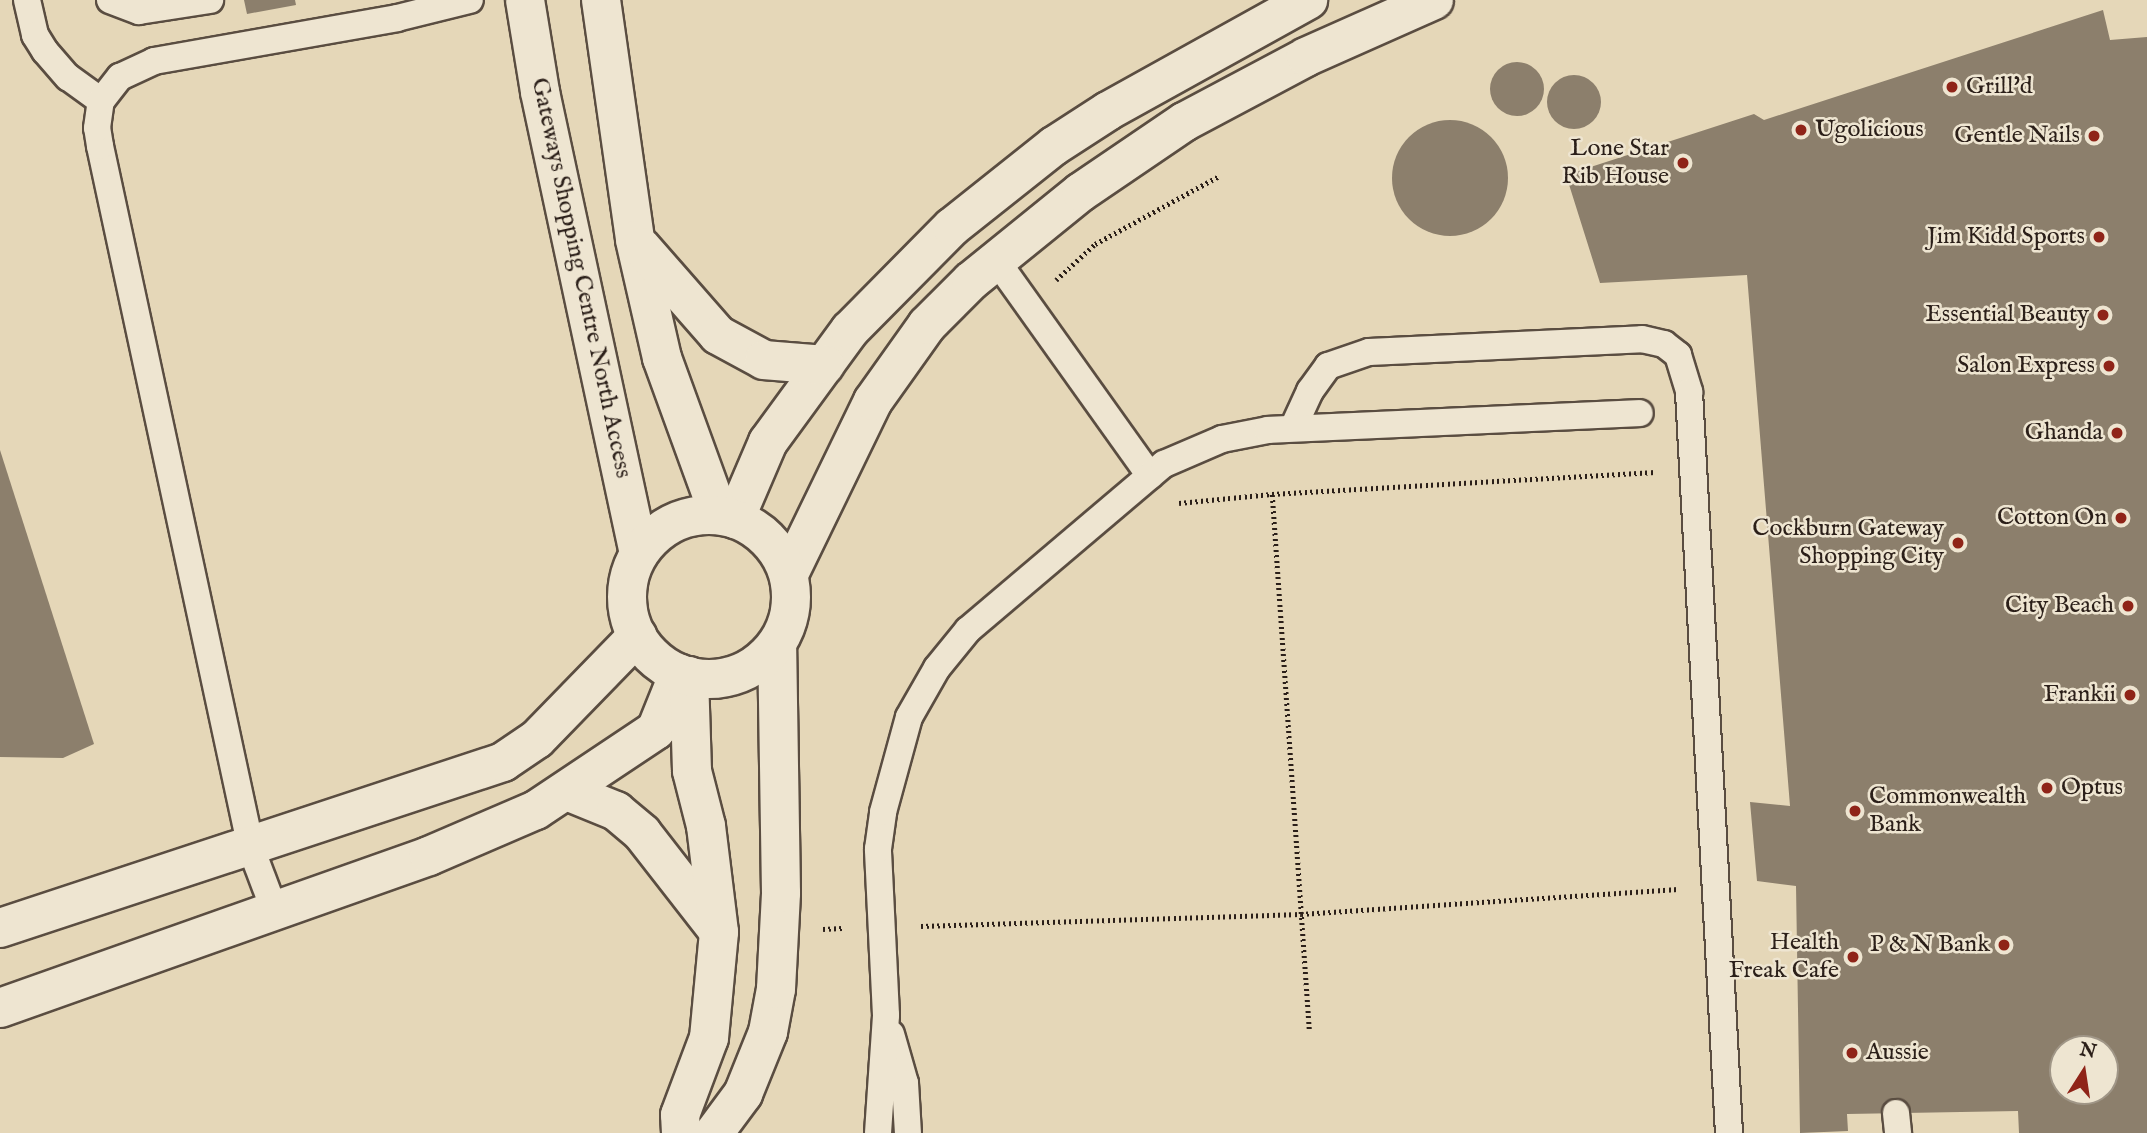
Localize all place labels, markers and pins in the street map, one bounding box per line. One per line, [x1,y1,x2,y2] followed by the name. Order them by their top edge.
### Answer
[1966,73,2033,101] place label: Grill'd
[1944,79,1960,95] marker: Grill'd
[1815,116,1924,144] place label: Ugolicious
[1793,122,1809,138] marker: Ugolicious
[1954,122,2080,150] place label: Gentle Nails
[2086,128,2102,144] marker: Gentle Nails
[1561,135,1669,191] place label: Lone Star Rib House
[1675,155,1691,171] marker: Lone Star Rib House
[1927,223,2085,251] place label: Jim Kidd Sports
[2091,229,2107,245] marker: Jim Kidd Sports
[1925,301,2089,329] place label: Essential Beauty
[2095,307,2111,323] marker: Essential Beauty
[1957,352,2095,380] place label: Salon Express
[2101,358,2117,374] marker: Salon Express
[2025,419,2103,447] place label: Ghanda
[2109,425,2125,441] marker: Ghanda
[1997,504,2107,532] place label: Cotton On
[2113,510,2129,526] marker: Cotton On
[1752,515,1944,571] place label: Cockburn Gateway Shopping City
[1950,535,1966,551] marker: Cockburn Gateway Shopping City
[2005,592,2114,620] place label: City Beach
[2120,598,2136,614] marker: City Beach
[2043,681,2116,709] place label: Frankii
[2122,687,2138,703] marker: Frankii
[2061,774,2123,802] place label: Optus
[2039,780,2055,796] marker: Optus
[1869,783,2026,839] place label: Commonwealth Bank
[1847,803,1863,819] marker: Commonwealth Bank
[1729,929,1839,985] place label: Health Freak Cafe
[1870,931,1990,959] place label: P & N Bank
[1996,937,2012,953] marker: P & N Bank
[1845,949,1861,965] marker: Health Freak Cafe
[1866,1039,1929,1067] place label: Aussie
[1844,1045,1860,1061] marker: Aussie

